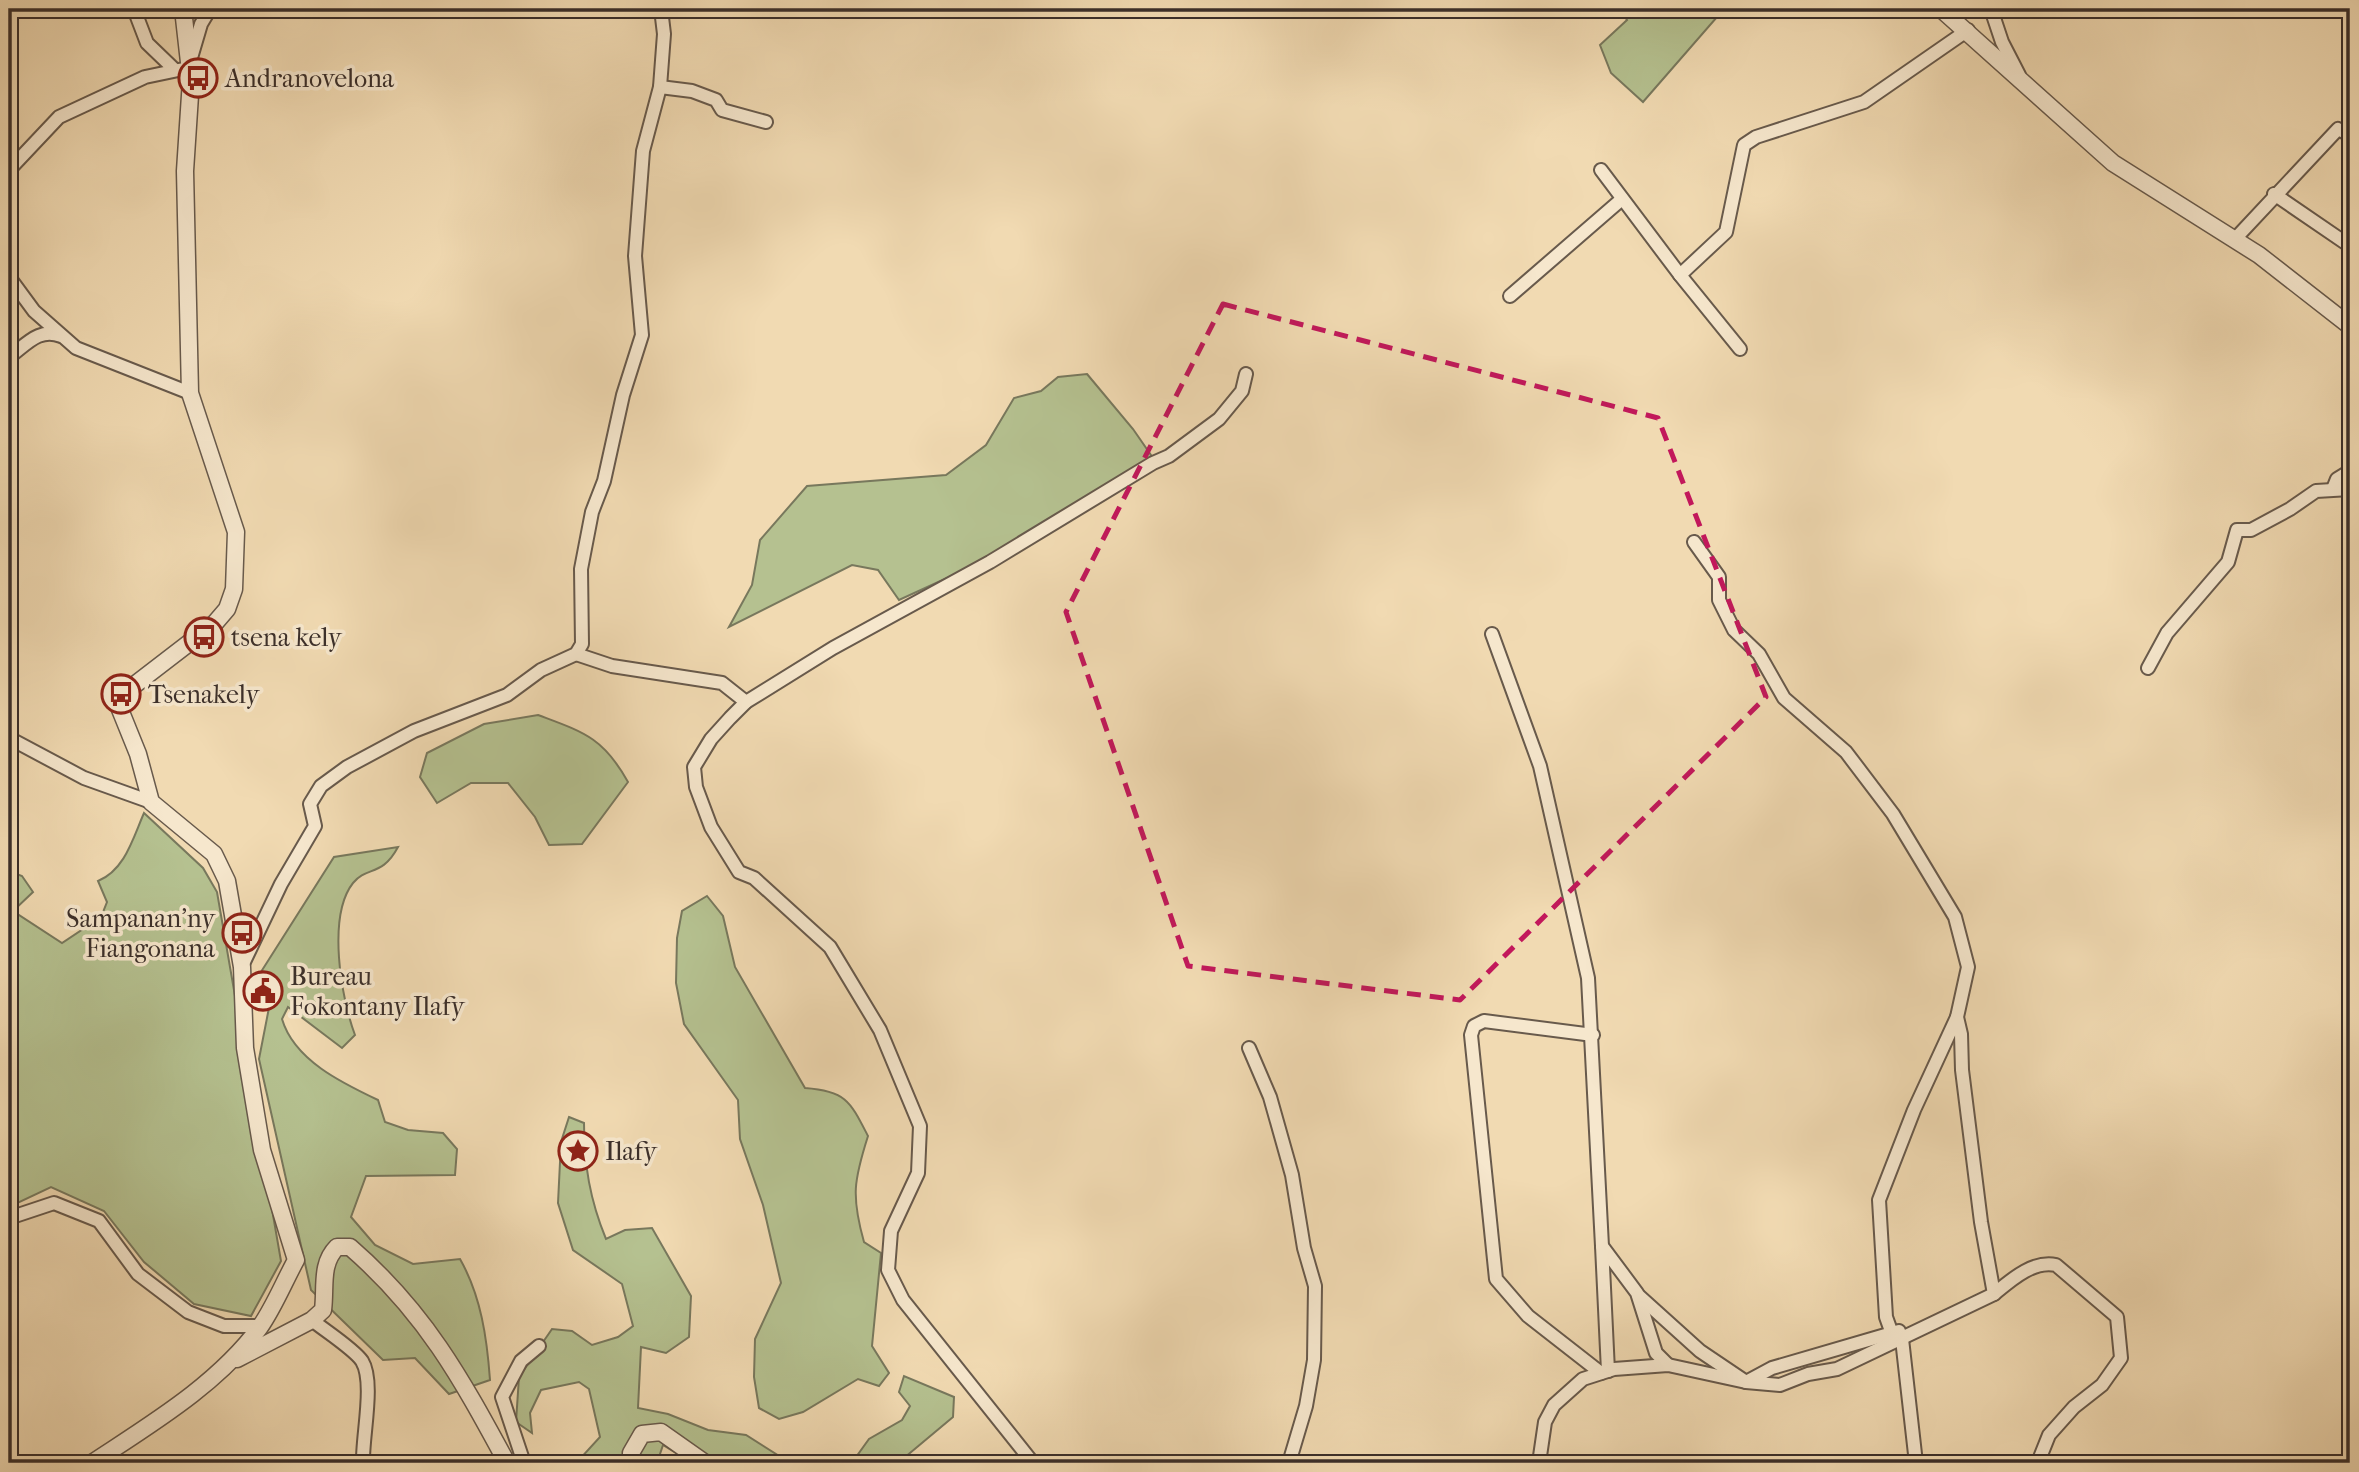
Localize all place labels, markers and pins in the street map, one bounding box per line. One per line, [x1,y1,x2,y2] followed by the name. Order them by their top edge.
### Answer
[177,57,219,99] bus stop icon: Andranovelona
[224,63,395,94] place label: Andranovelona
[183,616,225,658] bus stop icon: tsena kely
[231,622,343,653] place label: tsena kely
[100,673,142,715] bus stop icon: Tsenakely
[148,679,260,710] place label: Tsenakely
[66,903,216,964] place label: Sampanan'ny Fiangonana
[221,912,263,954] bus stop icon: Sampanan'ny Fiangonana
[290,961,466,1022] place label: Bureau Fokontany Ilafy
[242,970,284,1012] public building icon: Bureau Fokontany Ilafy
[557,1130,599,1172] place icon: Ilafy
[605,1136,658,1167] place label: Ilafy

